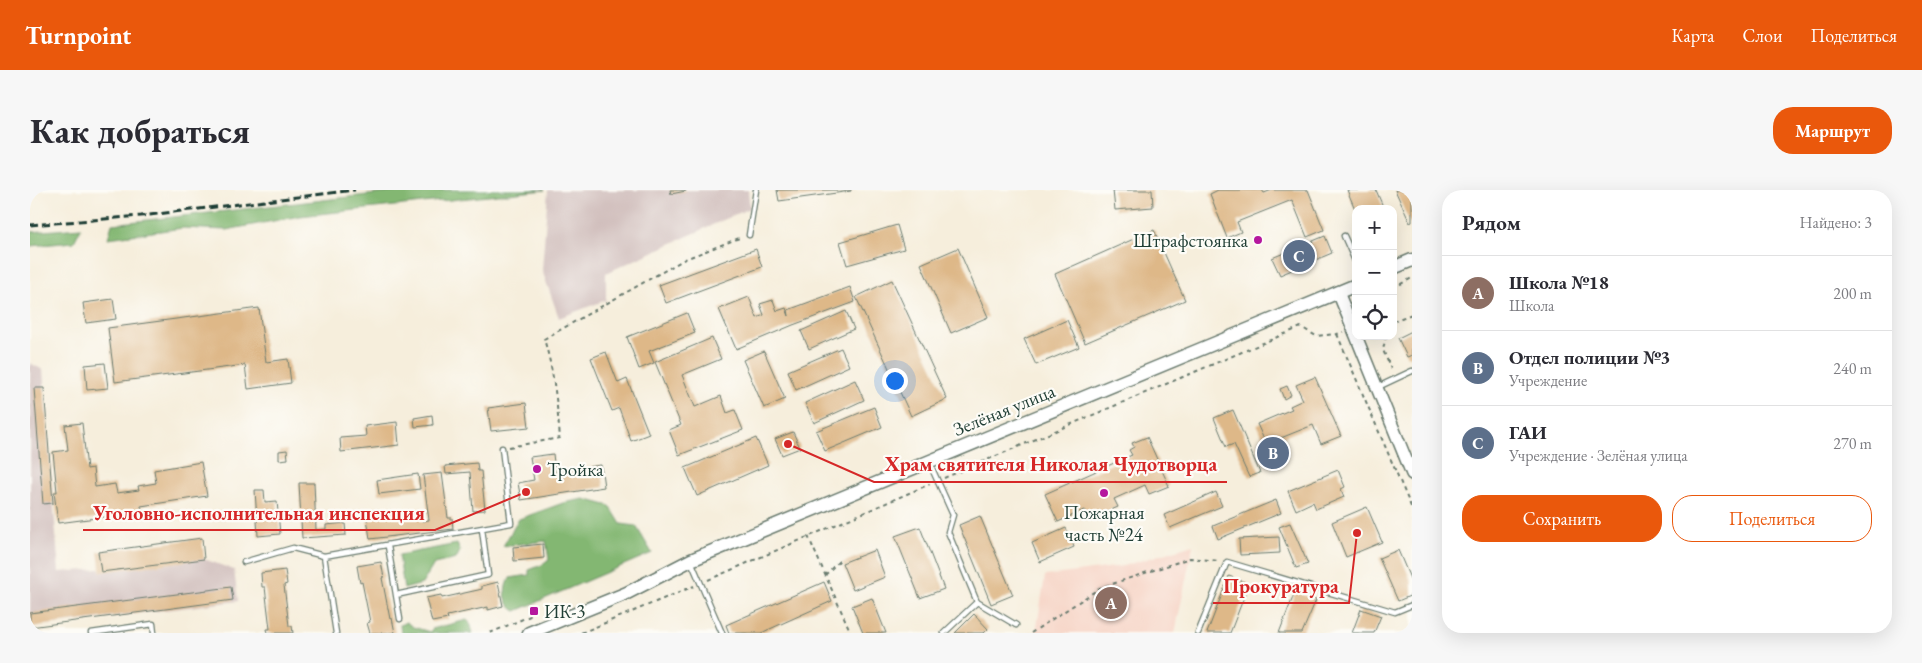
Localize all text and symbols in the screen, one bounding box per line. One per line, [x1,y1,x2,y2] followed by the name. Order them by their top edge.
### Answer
[25,20,131,51] text: Turnpoint
[1672,24,1715,47] text: Карта
[1743,24,1782,47] text: Слои
[1810,24,1897,47] text: Поделиться
[1773,107,1892,154] button: Маршрут
[30,108,250,153] text: Как добраться
[1352,205,1397,340] map controls
[1352,205,1397,250] button: +
[1462,209,1521,236] text: Рядом
[1800,212,1872,233] text: Найдено: 3
[1133,228,1248,253] place label: Штрафстоянка
[1252,234,1264,246] marker: Штрафстоянка
[1283,237,1315,275] pin: C
[1352,250,1397,295] button: −
[1509,270,1609,295] text: Школа №18
[1472,283,1484,304] text: A
[1833,283,1872,304] text: 200 m
[1352,295,1397,340] button: locate
[1509,295,1554,316] text: Школа
[1509,345,1670,370] text: Отдел полиции №3
[1473,358,1483,379] text: B
[1833,358,1872,379] text: 240 m
[882,368,908,394] your location
[1509,370,1587,391] text: Учреждение
[949,378,1059,442] street label: Зелёная улица
[1509,420,1547,445] text: ГАИ
[1472,433,1484,454] text: C
[1833,433,1872,454] text: 270 m
[1257,434,1289,472] pin: B
[1509,445,1688,466] text: Учреждение · Зелёная улица
[874,447,1227,482] callout: Храм святителя Николая Чудотворца
[884,451,1218,477] text: Храм святителя Николая Чудотворца
[547,457,604,482] place label: Тройка
[531,463,543,475] marker: Тройка
[1098,487,1110,499] marker: Пожарная часть №24
[83,495,435,530] callout: Уголовно-исполнительная инспекция
[1462,495,1662,542] button: Сохранить
[1672,495,1872,542] button: Поделиться
[92,500,425,526] text: Уголовно-исполнительная инспекция
[1063,500,1145,547] place label: Пожарная часть №24
[1213,568,1349,603] callout: Прокуратура
[1223,573,1339,599] text: Прокуратура
[1095,584,1127,622] pin: A
[544,599,585,624] place label: ИК-3
[528,605,540,617] marker: ИК-3

